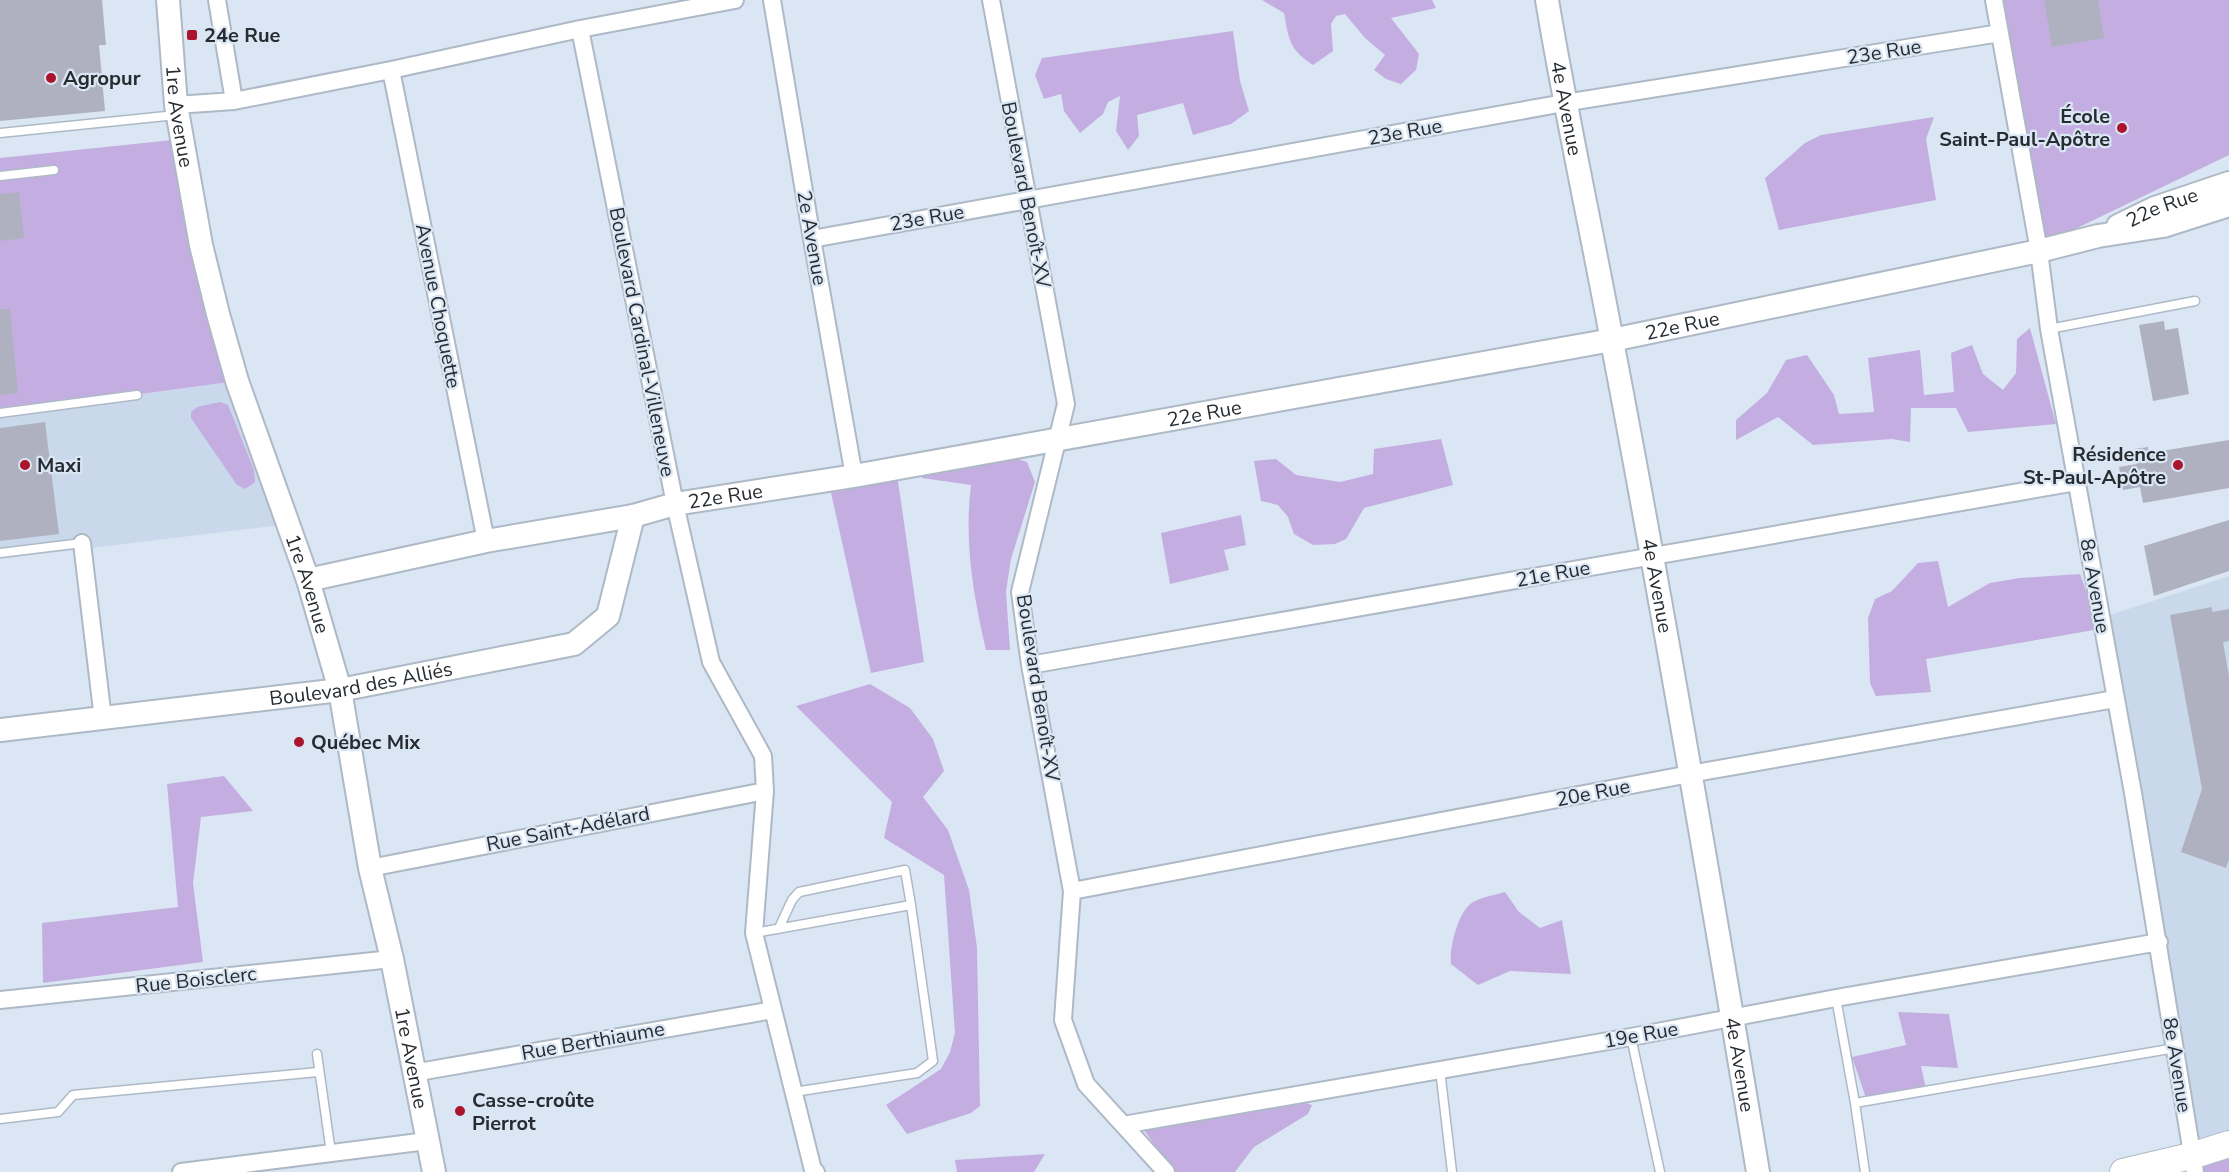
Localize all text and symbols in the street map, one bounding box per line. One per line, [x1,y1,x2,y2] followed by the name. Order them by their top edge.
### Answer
[204,22,281,49] place label: 24e Rue
[185,28,199,42] marker: 24e Rue
[1845,33,1923,71] street label: 23e Rue
[1544,59,1589,158] street label: 4e Avenue
[160,64,200,170] street label: 1re Avenue
[63,65,141,92] place label: Agropur
[44,71,58,85] marker: Agropur
[995,100,1057,291] street label: Boulevard Benoît-XV
[1939,103,2110,153] place label: École Saint-Paul-Apôtre
[1366,112,1444,152] street label: 23e Rue
[2115,121,2129,135] marker: École Saint-Paul-Apôtre
[2122,181,2201,234] street label: 22e Rue
[790,188,834,288] street label: 2e Avenue
[888,198,966,238] street label: 23e Rue
[603,205,681,479] street label: Boulevard Cardinal-Villeneuve
[409,221,467,391] street label: Avenue Choquette
[1643,304,1722,346] street label: 22e Rue
[1165,393,1244,433] street label: 22e Rue
[2023,441,2166,491] place label: Résidence St-Paul-Apôtre
[37,452,81,479] place label: Maxi
[18,458,32,472] marker: Maxi
[2171,458,2185,472] marker: Résidence St-Paul-Apôtre
[686,477,765,515] street label: 22e Rue
[279,530,336,637] street label: 1re Avenue
[1636,536,1679,635] street label: 4e Avenue
[2073,536,2117,636] street label: 8e Avenue
[1514,554,1592,594] street label: 21e Rue
[1010,592,1066,784] street label: Boulevard Benoît-XV
[268,655,455,712] street label: Boulevard des Alliés
[311,729,421,756] place label: Québec Mix
[292,735,306,749] marker: Québec Mix
[1554,773,1632,813] street label: 20e Rue
[484,800,652,858] street label: Rue Saint-Adélard
[134,960,258,1000] street label: Rue Boisclerc
[388,1005,435,1111] street label: 1re Avenue
[519,1015,667,1067] street label: Rue Berthiaume
[1602,1015,1680,1055] street label: 19e Rue
[1719,1015,1761,1114] street label: 4e Avenue
[2156,1016,2198,1114] street label: 8e Avenue
[472,1087,595,1137] place label: Casse-croûte Pierrot
[453,1104,467,1118] marker: Casse-croûte Pierrot

